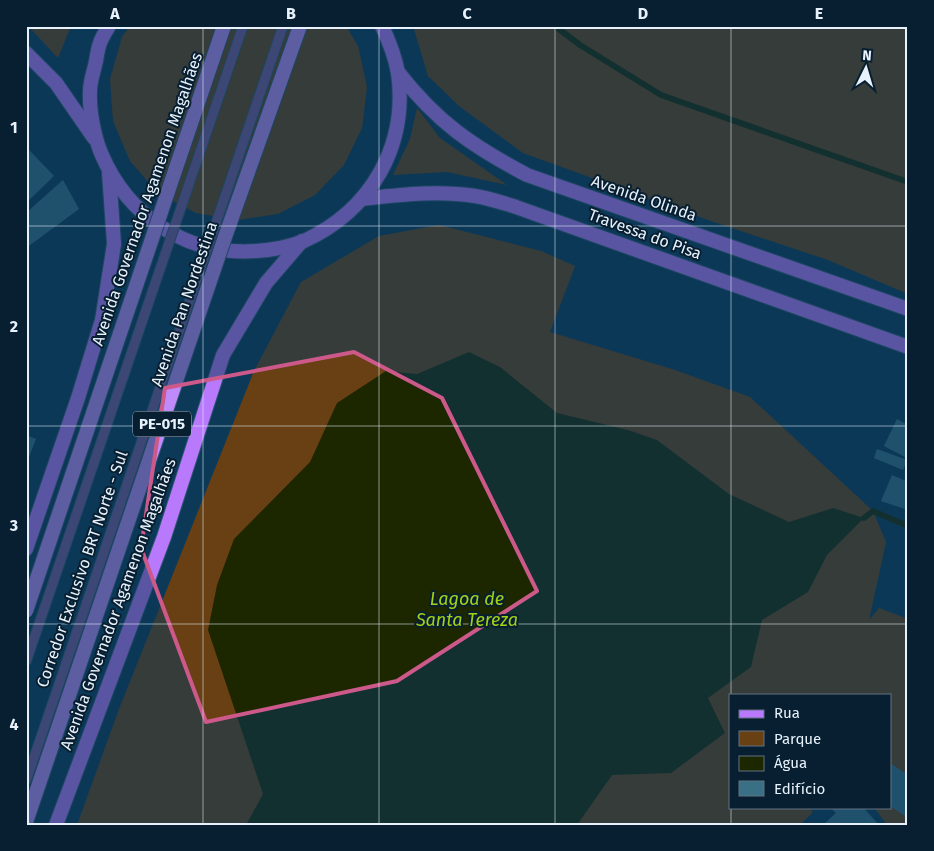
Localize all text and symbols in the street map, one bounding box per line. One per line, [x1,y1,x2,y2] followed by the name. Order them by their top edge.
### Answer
[109,4,120,23] text: A
[286,4,296,23] text: B
[462,4,472,23] text: C
[638,4,648,23] text: D
[815,4,823,23] text: E
[842,42,892,92] north arrow
[862,47,872,64] text: N
[88,50,206,348] street label: Avenida Governador Agamenon Magalhães
[10,118,18,137] text: 1
[589,171,699,225] street label: Avenida Olinda
[586,205,704,263] street label: Travessa do Pisa
[147,219,221,389] street label: Avenida Pan Nordestina
[10,317,18,336] text: 2
[133,412,191,436] road number: PE-015
[32,448,132,690] street label: Corredor Exclusivo BRT Norte - Sul
[56,456,180,752] street label: Avenida Governador Agamenon Magalhães
[9,516,18,535] text: 3
[415,588,518,631] water label: Lagoa de Santa Tereza
[729,694,892,808] legend
[774,704,800,722] text: Rua
[9,715,19,734] text: 4
[774,730,821,748] text: Parque
[774,754,807,772] text: Água
[774,780,825,798] text: Edifício

